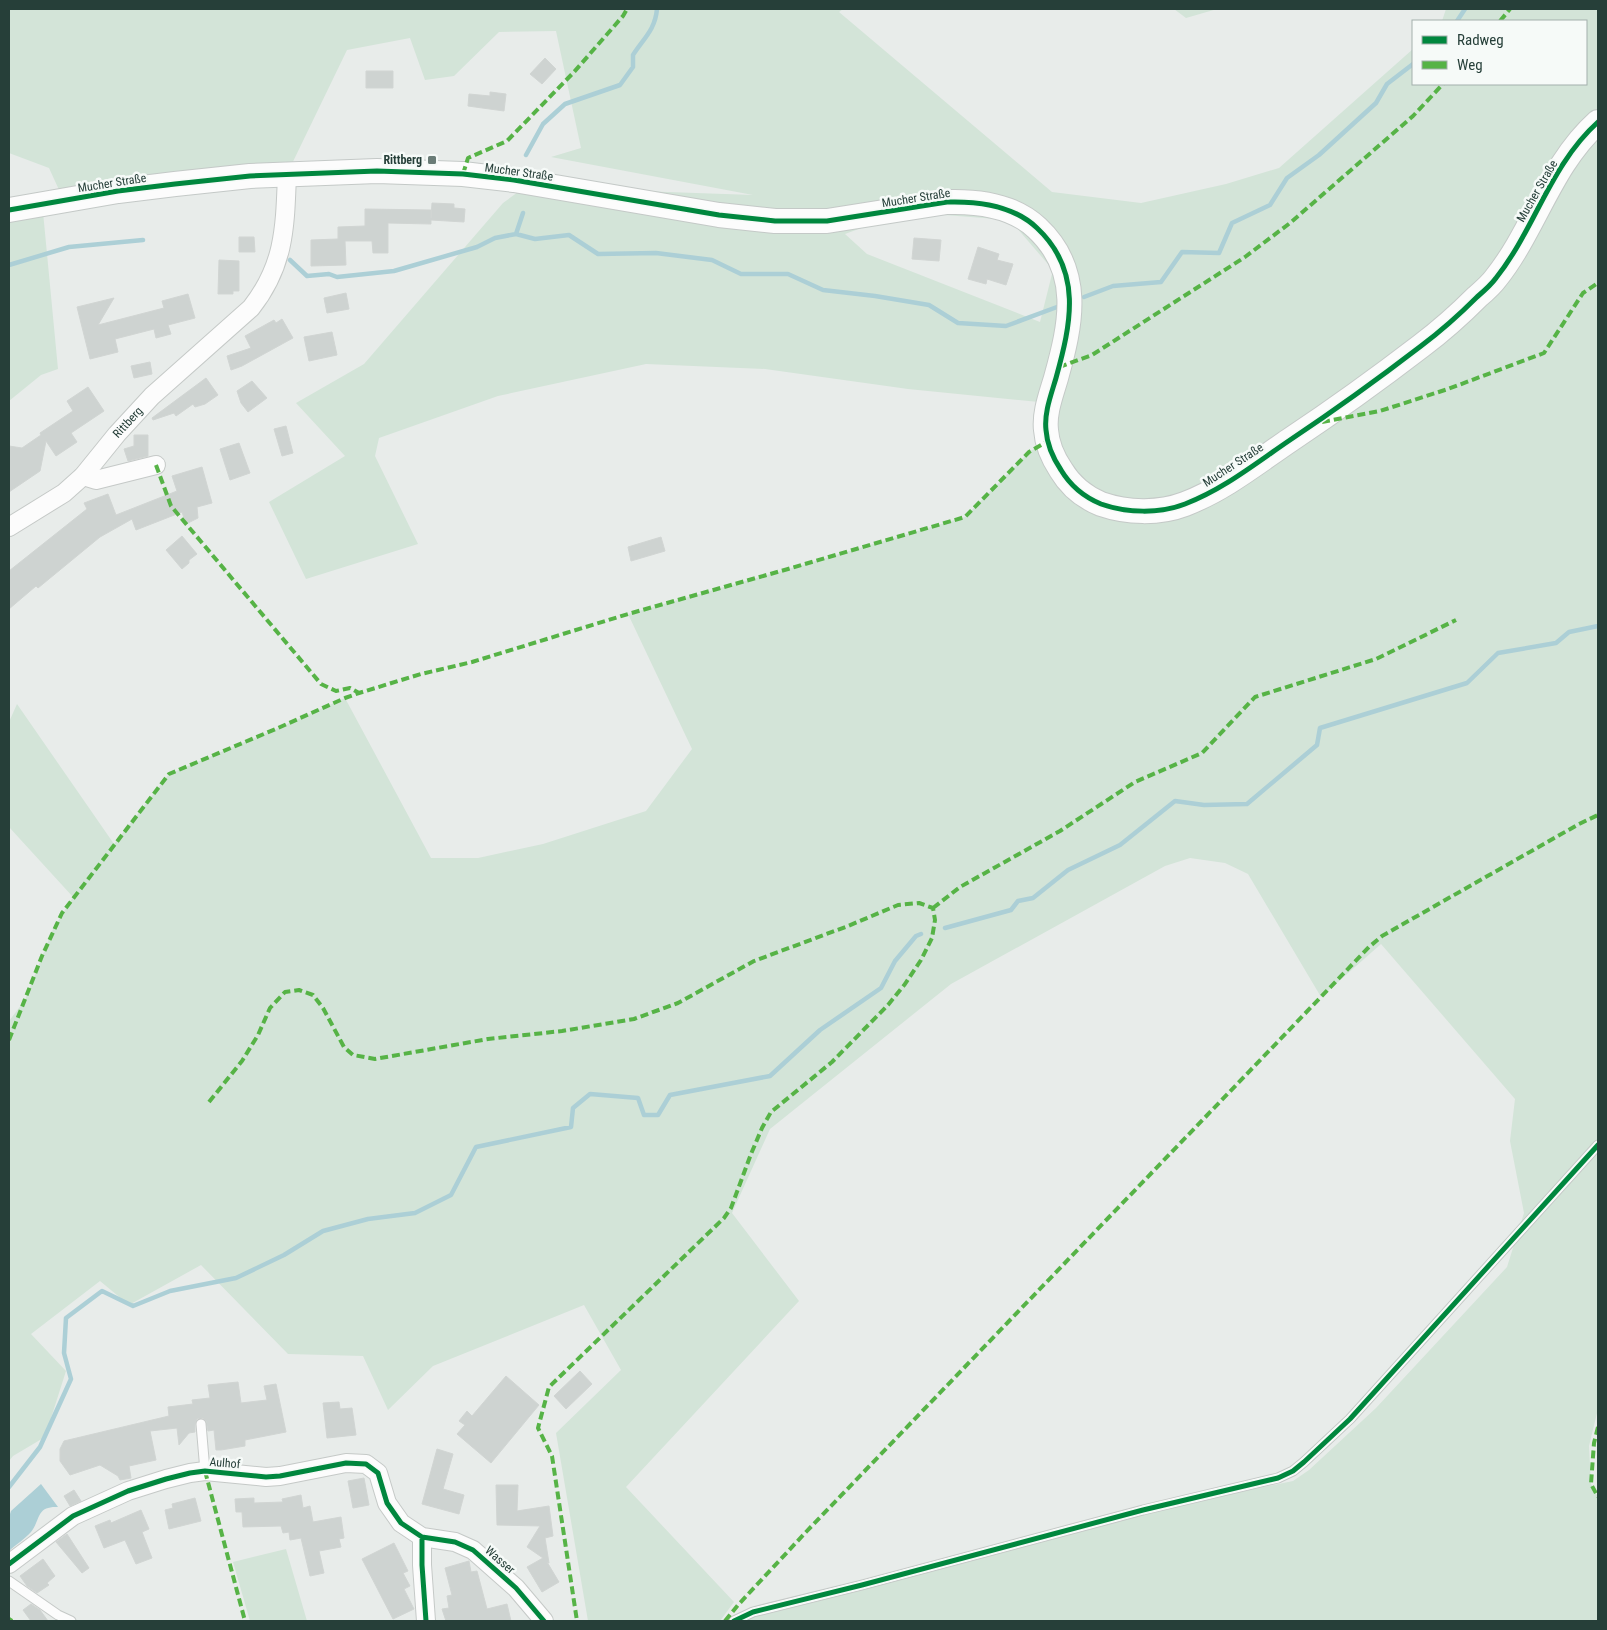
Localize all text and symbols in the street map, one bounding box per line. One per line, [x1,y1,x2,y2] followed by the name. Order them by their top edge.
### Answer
[1412,20,1587,85] legend
[1457,31,1504,49] text: Radweg
[1457,56,1483,74] text: Weg
[383,153,422,167] place label: Rittberg
[426,154,438,166] marker: Rittberg
[1514,157,1561,224] street label: Mucher Straße
[484,160,555,184] street label: Mucher Straße
[77,171,148,195] street label: Mucher Straße
[881,186,952,210] street label: Mucher Straße
[110,404,146,441] street label: Rittberg
[1200,440,1266,490] street label: Mucher Straße
[209,1455,241,1471] street label: Aulhof
[482,1543,518,1577] street label: Wasser

